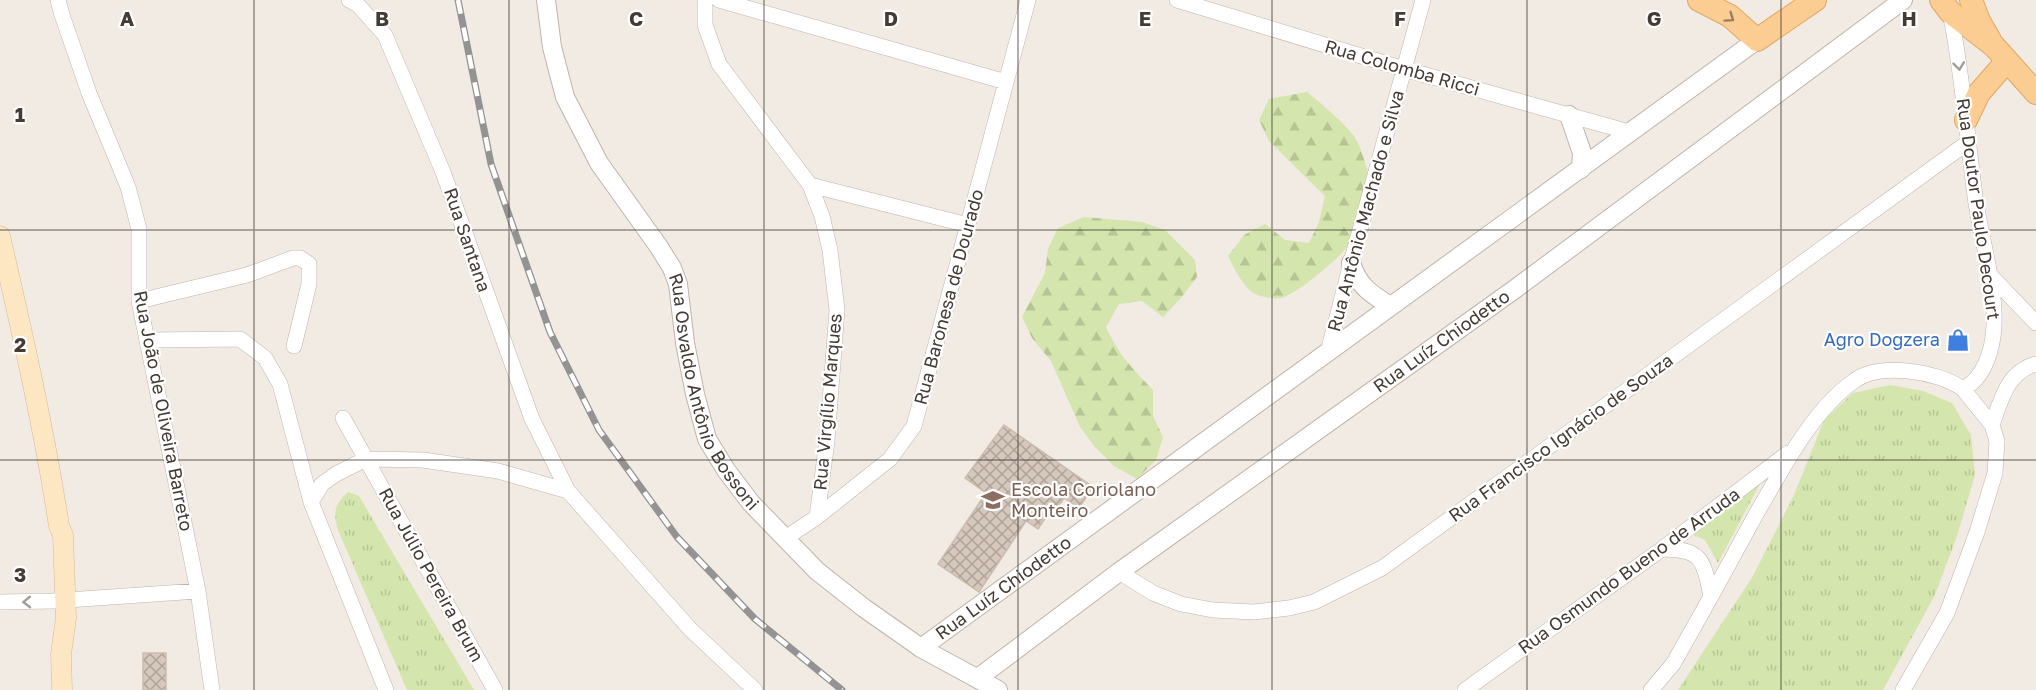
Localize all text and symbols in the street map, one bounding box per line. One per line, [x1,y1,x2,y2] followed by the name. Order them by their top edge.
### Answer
[120,6,134,30] text: A
[375,6,389,30] text: B
[629,6,643,30] text: C
[884,6,898,30] text: D
[1139,6,1151,30] text: E
[1394,6,1406,30] text: F
[1647,6,1661,30] text: G
[1901,6,1917,30] text: H
[1723,11,1734,22] one-way arrow
[1322,34,1482,100] street label: Rua Colomba Ricci
[1952,61,1964,70] one-way arrow
[1322,88,1408,334] street label: Rua Antônio Machado e Silva
[1953,96,2005,321] street label: Rua Doutor Paulo Decourt
[15,102,25,126] text: 1
[440,185,496,295] street label: Rua Santana
[909,187,987,407] street label: Rua Baronesa de Dourado
[665,270,764,515] street label: Rua Osvaldo Antônio Bossoni
[1369,284,1514,397] street label: Rua Luíz Chiodetto
[130,289,198,533] street label: Rua João de Oliveira Barreto
[808,312,846,491] street label: Rua Virgílio Marques
[1945,327,1971,353] shop icon: Agro Dogzera
[1824,328,1940,350] place label: Agro Dogzera
[14,332,26,356] text: 2
[1444,348,1677,526] street label: Rua Francisco Ignácio de Souza
[1011,478,1156,521] place label: Escola Coriolano Monteiro
[1513,482,1744,658] street label: Rua Osmundo Bueno de Arruda
[375,484,489,665] street label: Rua Júlio Pereira Brum
[980,487,1006,513] school or university icon: Escola Coriolano Monteiro
[931,531,1075,644] street label: Rua Luíz Chiodetto
[14,562,26,586] text: 3
[22,596,31,608] one-way arrow

